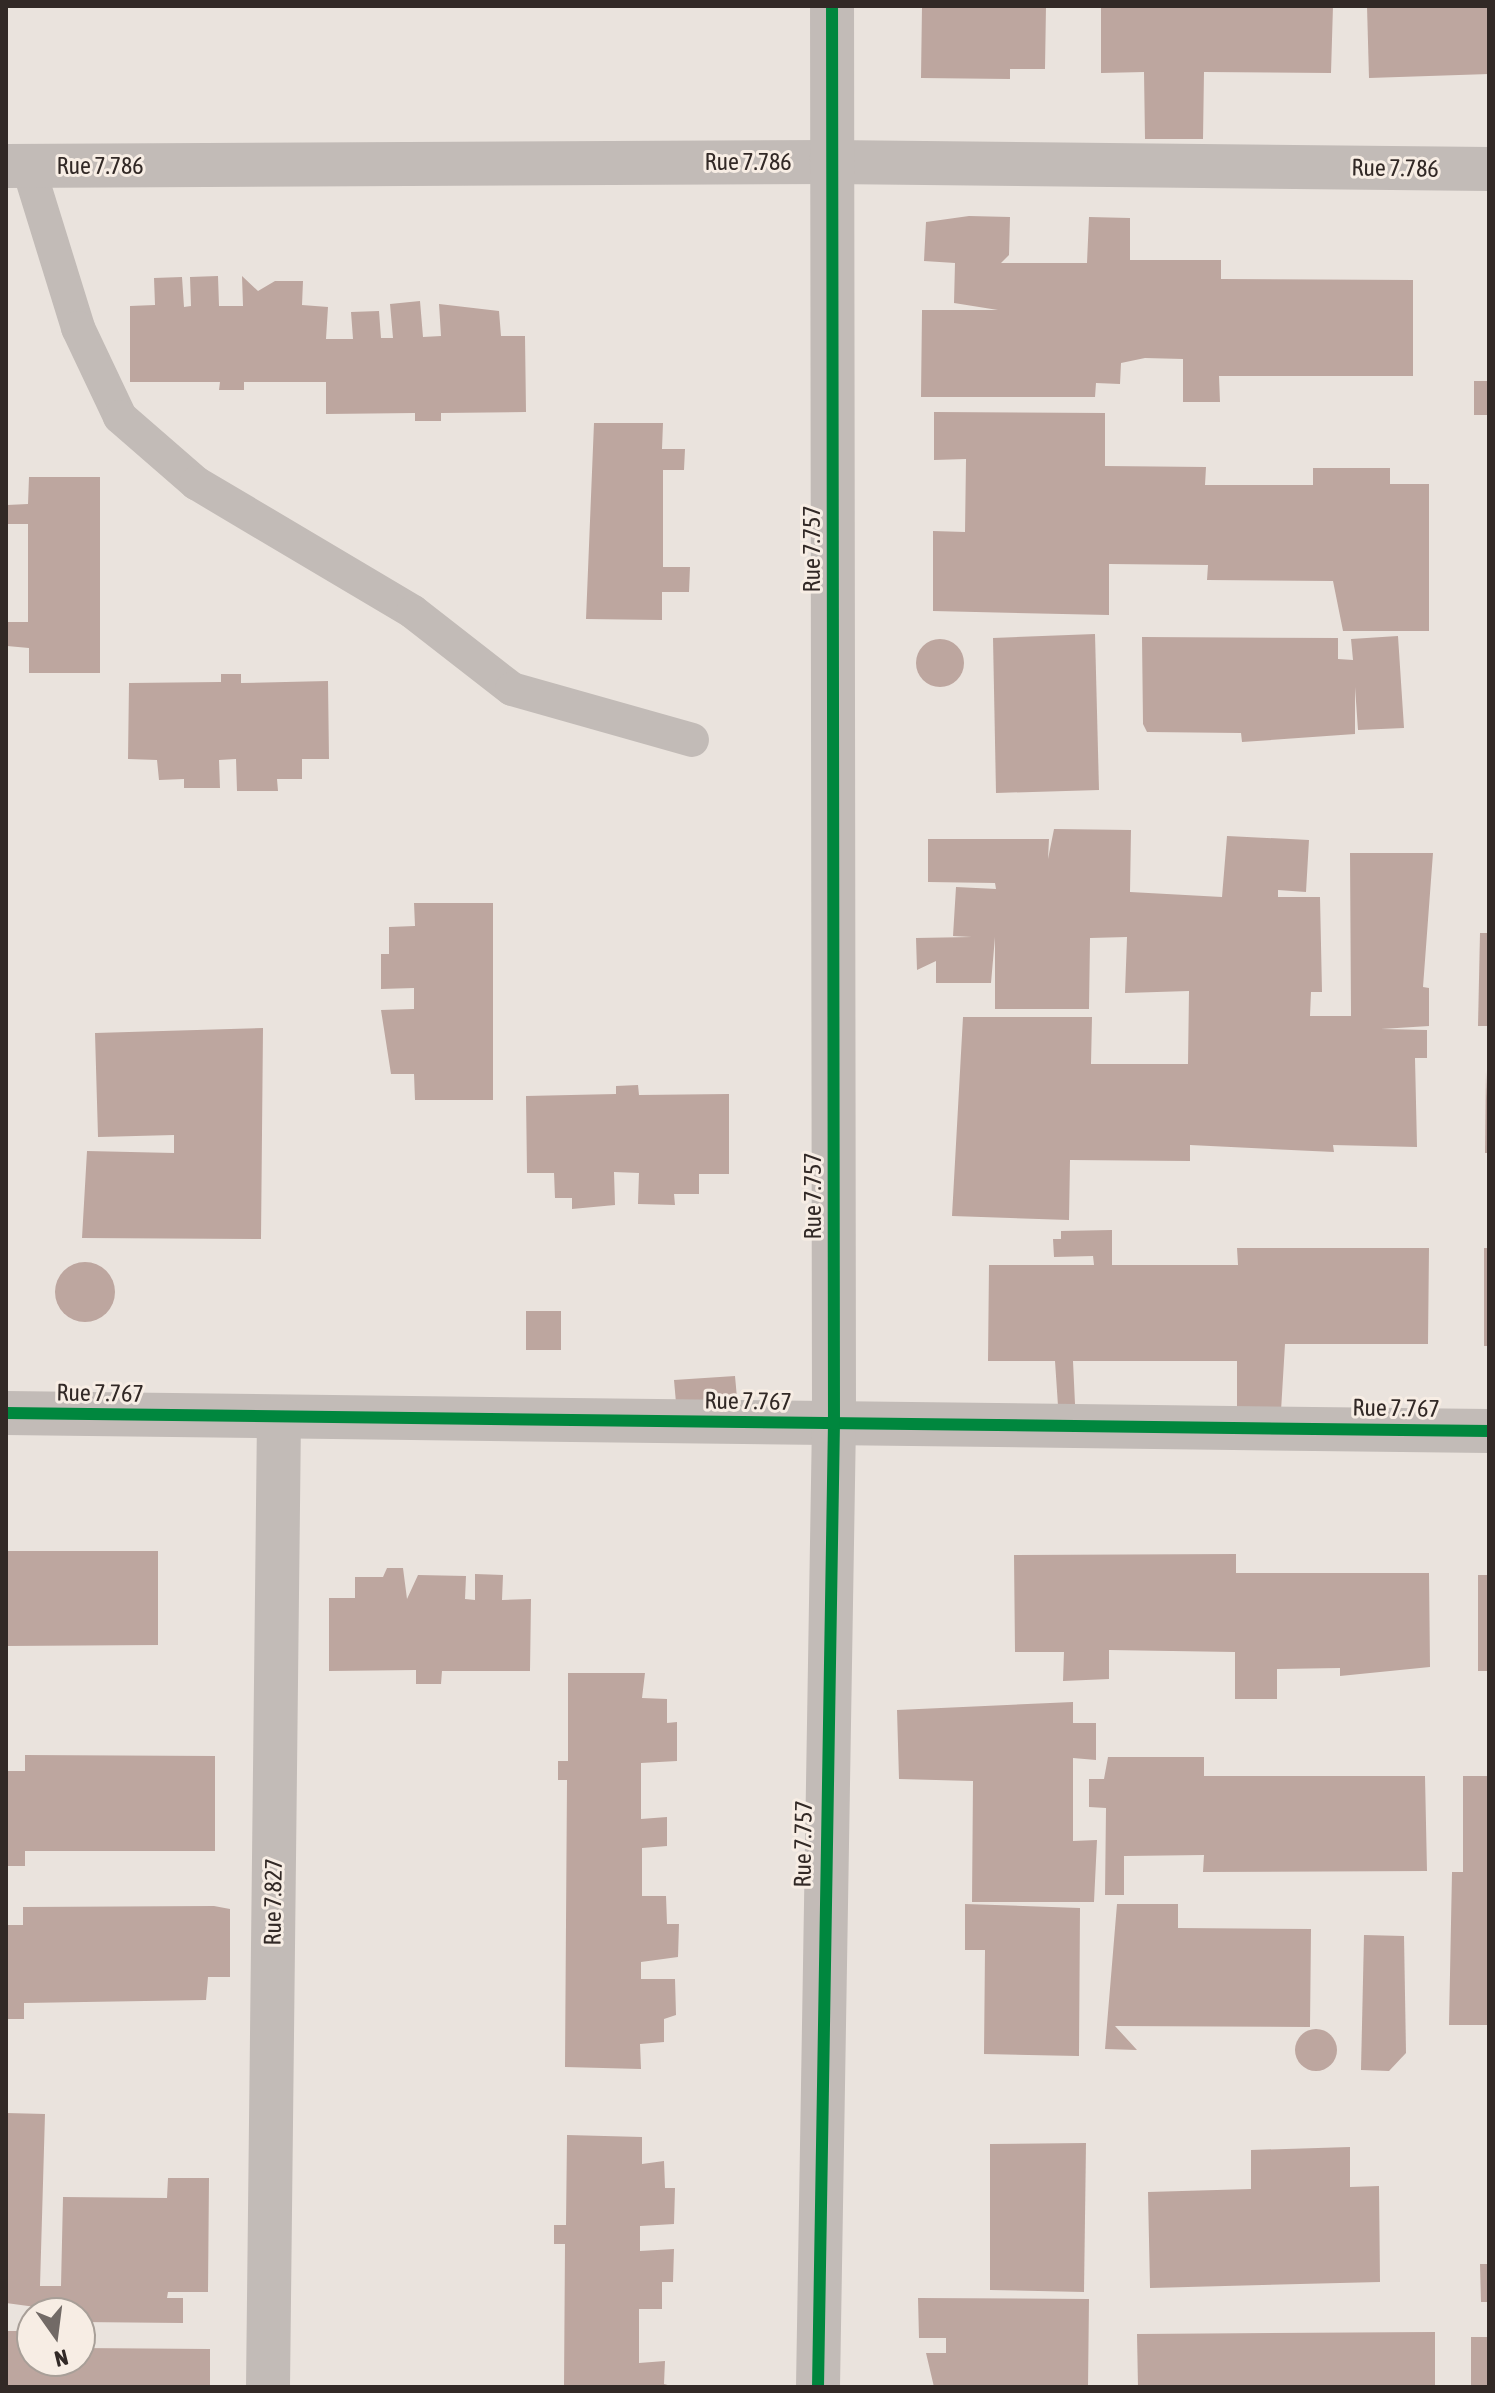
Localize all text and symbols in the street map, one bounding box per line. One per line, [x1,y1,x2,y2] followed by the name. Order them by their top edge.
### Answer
[704,148,792,176] street label: Rue 7.786
[56,152,144,180] street label: Rue 7.786
[1351,153,1439,183] street label: Rue 7.786
[798,505,826,593] street label: Rue 7.757
[799,1152,827,1240] street label: Rue 7.757
[56,1378,144,1408] street label: Rue 7.767
[704,1386,792,1416] street label: Rue 7.767
[1352,1393,1440,1423] street label: Rue 7.767
[788,1800,818,1888] street label: Rue 7.757
[258,1858,288,1946] street label: Rue 7.827
[16,2297,96,2377] north arrow
[52,2344,71,2373] text: N

